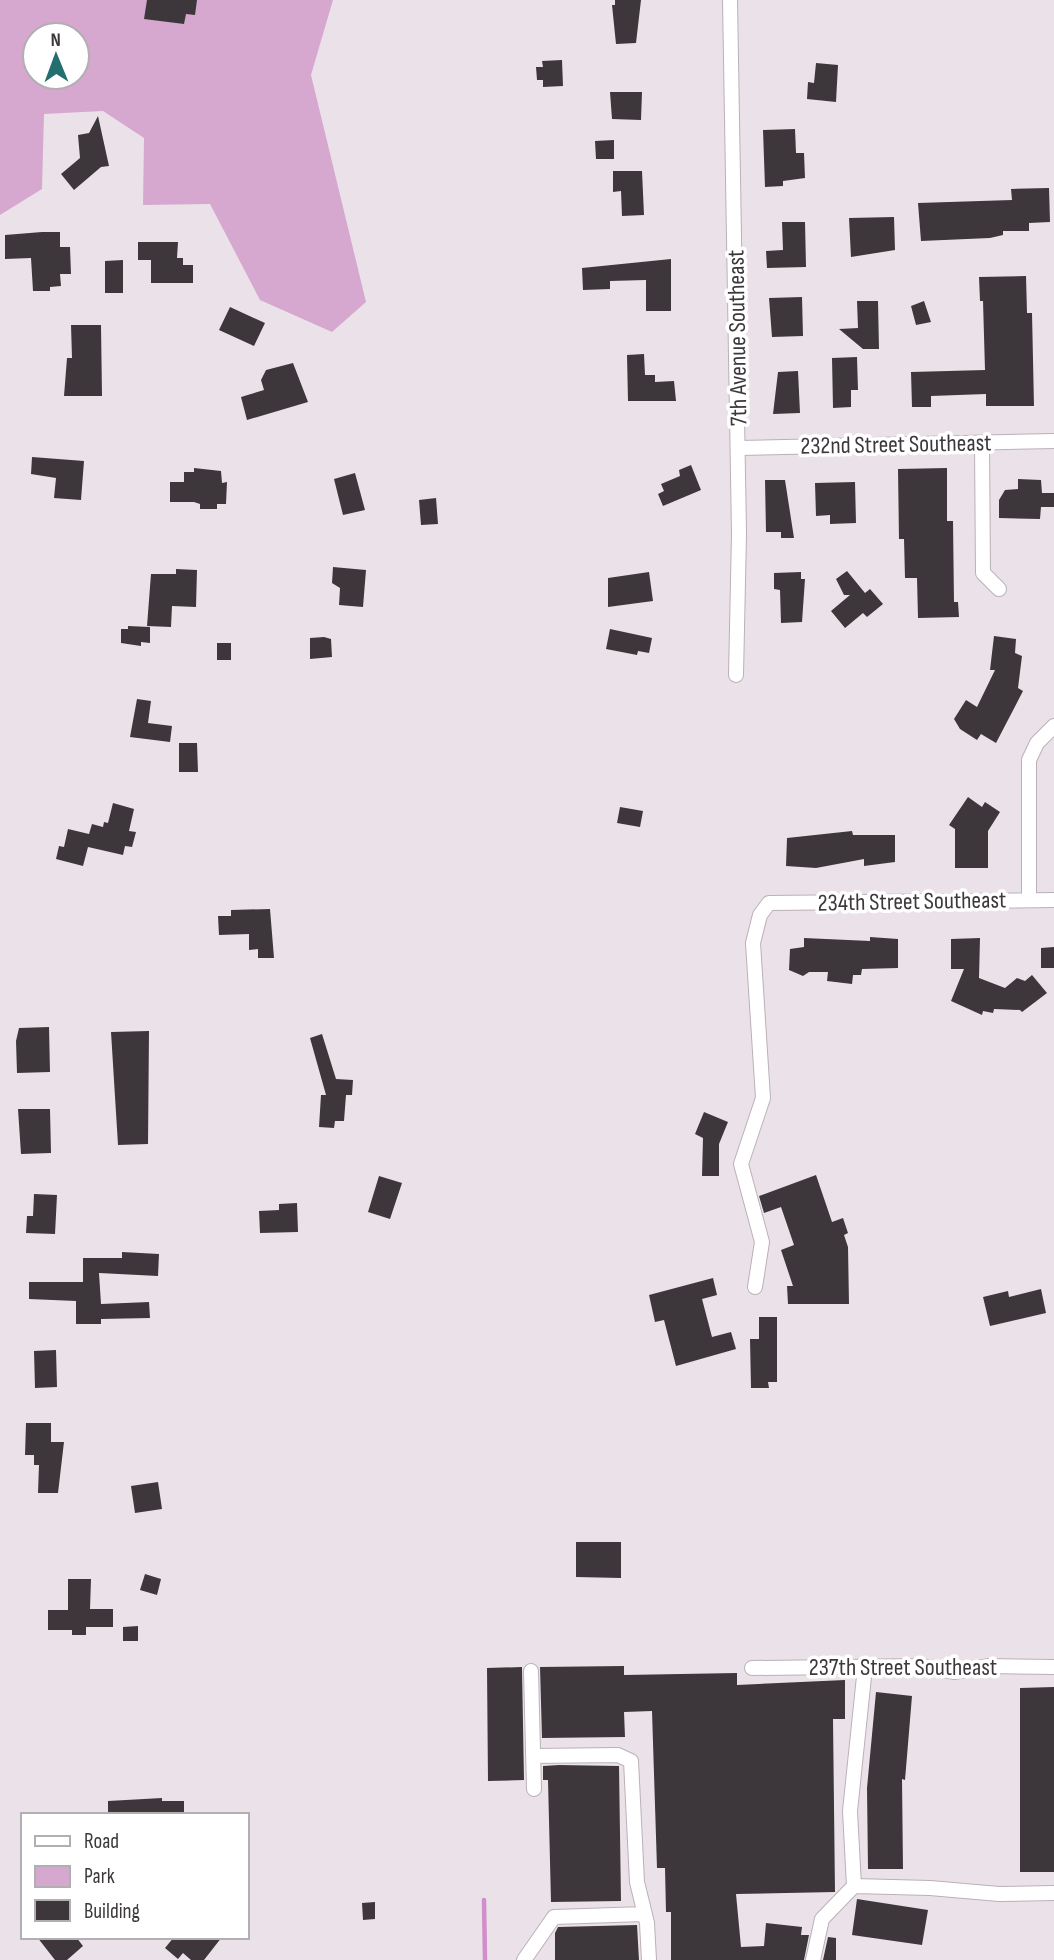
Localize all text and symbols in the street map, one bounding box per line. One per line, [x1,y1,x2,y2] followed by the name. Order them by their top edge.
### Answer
[21,21,91,91] north arrow
[50,29,61,52] text: N
[721,250,754,426] street label: 7th Avenue Southeast
[800,428,992,461] street label: 232nd Street Southeast
[817,885,1007,918] street label: 234th Street Southeast
[809,1653,997,1682] street label: 237th Street Southeast
[21,1813,248,1939] legend
[84,1829,119,1854] text: Road
[84,1864,115,1889] text: Park
[84,1899,140,1924] text: Building

